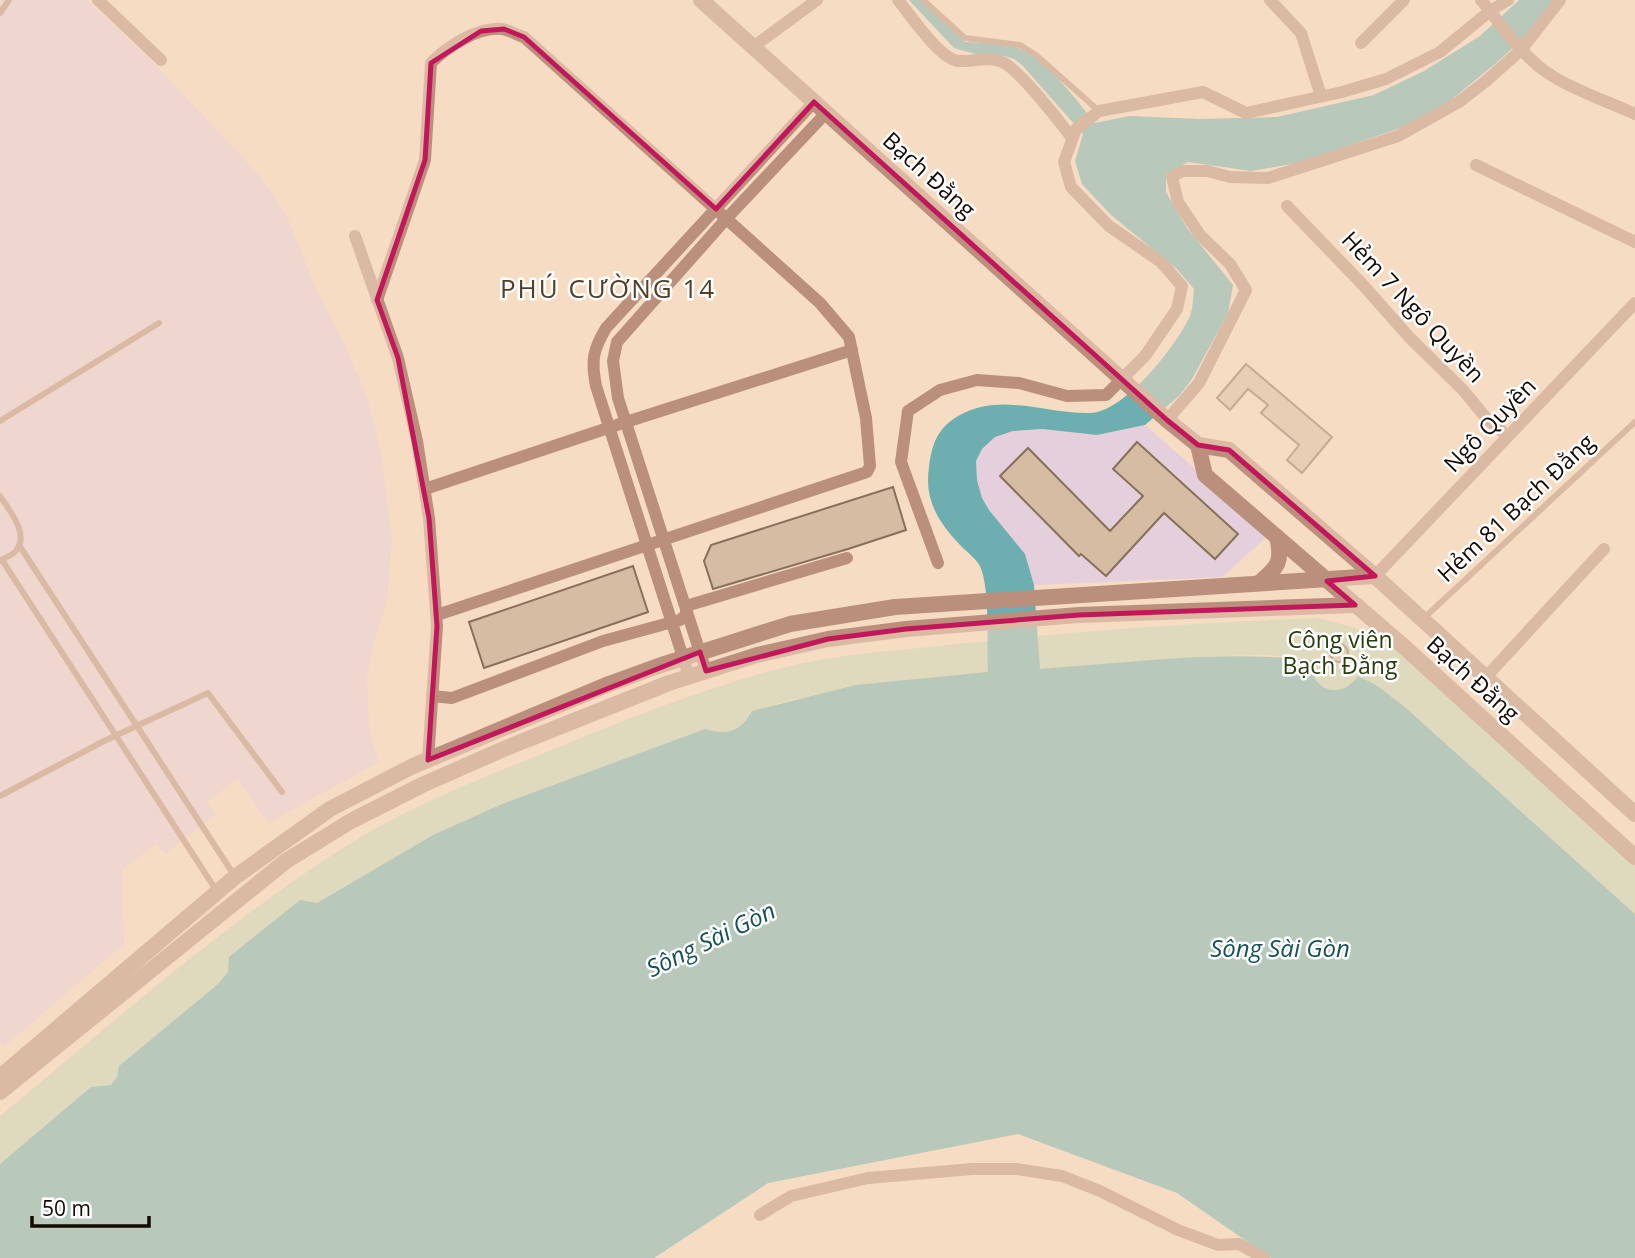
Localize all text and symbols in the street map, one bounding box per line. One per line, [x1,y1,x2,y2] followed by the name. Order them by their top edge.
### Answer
[876,124,983,225] street label: Bạch Đằng
[1335,224,1492,389] street label: Hẻm 7 Ngô Quyền
[500,270,716,306] district label: PHÚ CƯỜNG 14
[1436,370,1543,479] street label: Ngô Quyền
[1430,426,1601,589] street label: Hẻm 81 Bạch Đằng
[1283,623,1398,681] park label: Công viên Bạch Đằng
[1420,628,1527,729] street label: Bạch Đằng
[640,893,780,984] water label: Sông Sài Gòn
[1210,931,1350,964] water label: Sông Sài Gòn
[32,1184,149,1228] scale bar
[42,1194,91,1222] text: 50 m

